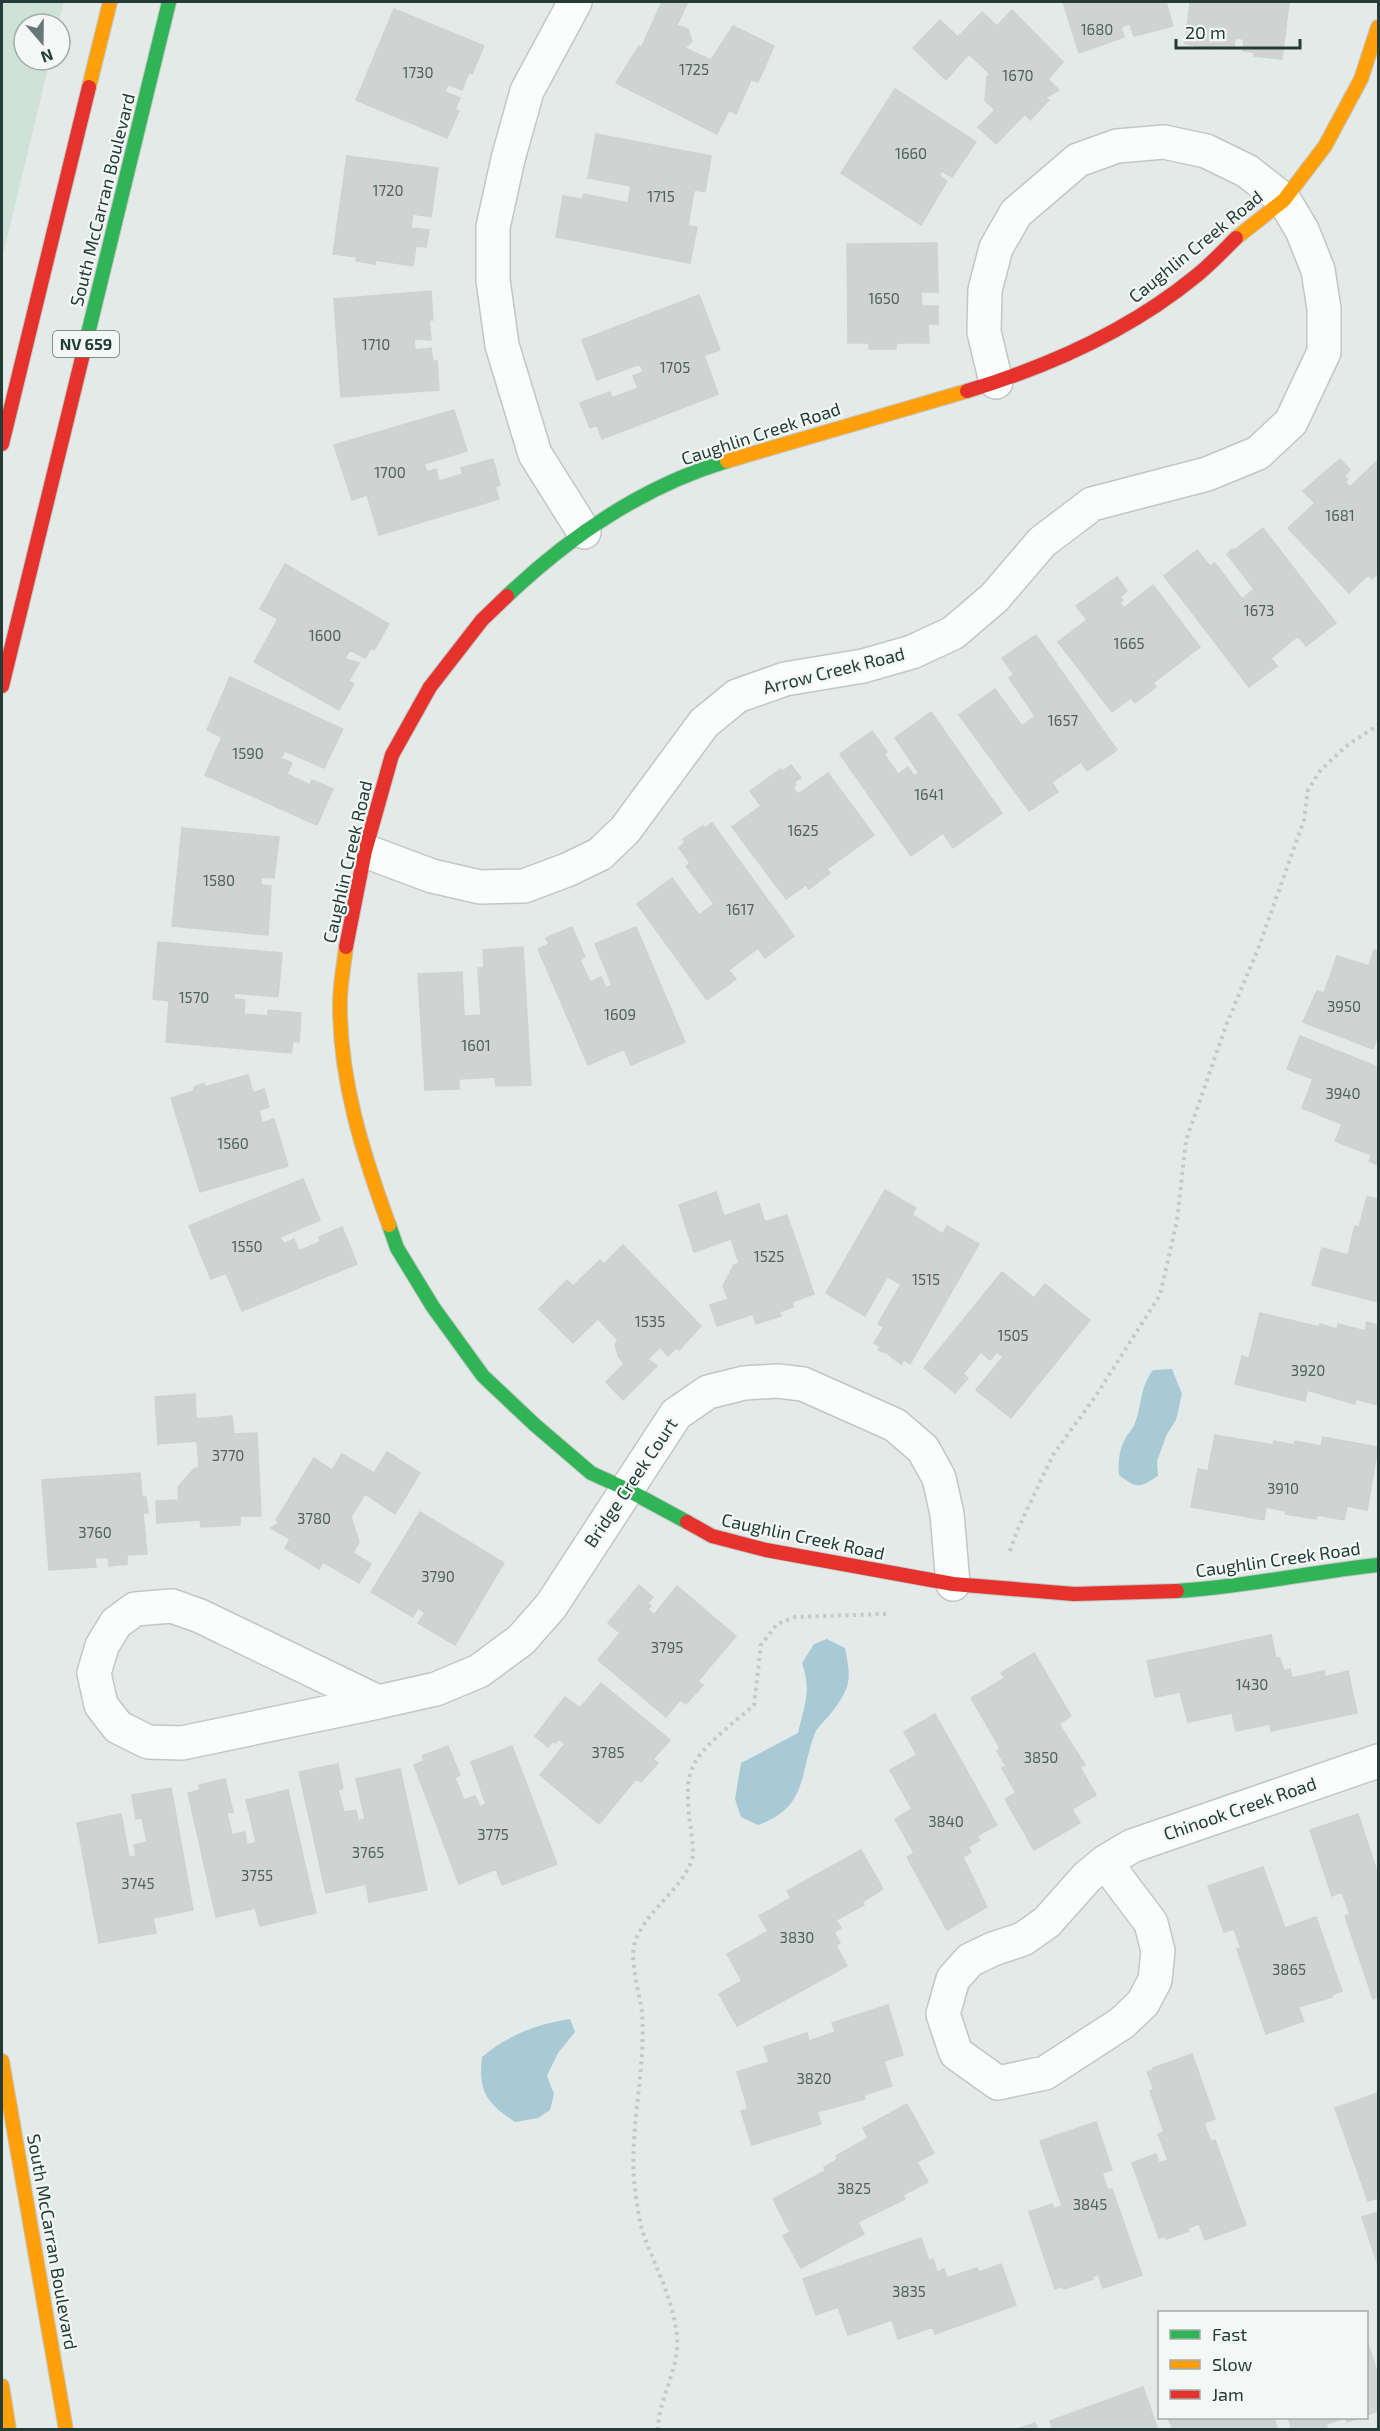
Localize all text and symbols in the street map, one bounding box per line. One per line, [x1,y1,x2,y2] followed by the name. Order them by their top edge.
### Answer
[12,12,72,72] north arrow
[1176,12,1300,50] scale bar
[1081,20,1113,38] house number: 1680
[1185,21,1226,43] text: 20 m
[39,46,56,67] text: N
[679,60,709,78] house number: 1725
[402,63,434,81] house number: 1730
[1002,66,1034,84] house number: 1670
[65,91,139,309] street label: South McCarran Boulevard
[895,144,927,162] house number: 1660
[372,181,404,199] house number: 1720
[1124,185,1267,307] street label: Caughlin Creek Road
[647,187,675,205] house number: 1715
[868,289,900,307] house number: 1650
[53,331,119,357] road number: NV 659
[362,335,390,353] house number: 1710
[660,358,690,376] house number: 1705
[678,397,843,469] street label: Caughlin Creek Road
[374,463,406,481] house number: 1700
[1325,506,1355,524] house number: 1681
[1244,601,1274,619] house number: 1673
[309,626,341,644] house number: 1600
[1113,634,1145,652] house number: 1665
[761,642,907,698] street label: Arrow Creek Road
[1048,711,1078,729] house number: 1657
[232,744,264,762] house number: 1590
[318,778,376,945] street label: Caughlin Creek Road
[914,785,944,803] house number: 1641
[787,821,819,839] house number: 1625
[203,871,235,889] house number: 1580
[726,900,754,918] house number: 1617
[179,988,209,1006] house number: 1570
[1327,997,1361,1015] house number: 3950
[604,1005,636,1023] house number: 1609
[461,1036,491,1054] house number: 1601
[1325,1084,1361,1102] house number: 3940
[217,1134,249,1152] house number: 1560
[231,1237,263,1255] house number: 1550
[754,1247,784,1265] house number: 1525
[912,1270,940,1288] house number: 1515
[635,1312,665,1330] house number: 1535
[997,1326,1029,1344] house number: 1505
[1291,1361,1325,1379] house number: 3920
[579,1413,682,1551] street label: Bridge Creek Court
[212,1446,244,1464] house number: 3770
[1267,1479,1299,1497] house number: 3910
[720,1508,887,1564] street label: Caughlin Creek Road
[297,1509,331,1527] house number: 3780
[78,1523,112,1541] house number: 3760
[1194,1537,1362,1581] street label: Caughlin Creek Road
[421,1567,455,1585] house number: 3790
[651,1638,683,1656] house number: 3795
[1236,1675,1268,1693] house number: 1430
[591,1743,625,1761] house number: 3785
[1024,1748,1058,1766] house number: 3850
[1160,1772,1319,1845] street label: Chinook Creek Road
[928,1812,964,1830] house number: 3840
[477,1825,509,1843] house number: 3775
[352,1843,384,1861] house number: 3765
[241,1866,273,1884] house number: 3755
[121,1874,155,1892] house number: 3745
[780,1928,814,1946] house number: 3830
[1272,1960,1306,1978] house number: 3865
[797,2069,831,2087] house number: 3820
[23,2132,83,2351] street label: South McCarran Boulevard
[837,2179,871,2197] house number: 3825
[1073,2195,1107,2213] house number: 3845
[892,2282,926,2300] house number: 3835
[1158,2311,1368,2419] legend
[1212,2323,1247,2345] text: Fast
[1212,2353,1253,2375] text: Slow
[1212,2383,1244,2405] text: Jam

